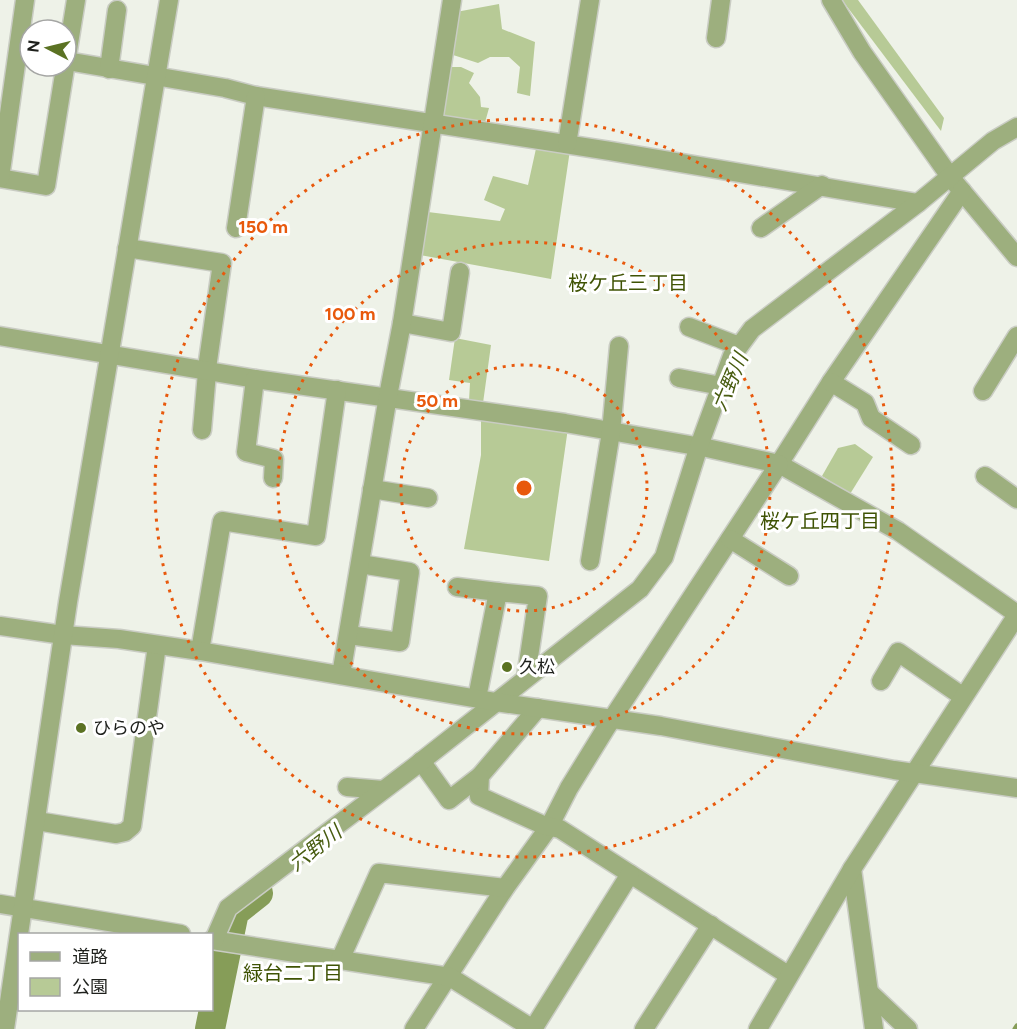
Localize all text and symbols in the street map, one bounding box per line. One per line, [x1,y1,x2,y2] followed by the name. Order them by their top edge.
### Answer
[18,18,78,78] north arrow
[23,39,44,54] text: N
[238,216,288,238] text: 150 m
[568,271,688,295] district label: 桜ケ丘三丁目
[325,303,375,325] text: 100 m
[707,348,754,414] water label: 六野川
[416,390,458,412] text: 50 m
[514,478,534,498] centre of rings
[760,509,880,533] district label: 桜ケ丘四丁目
[519,656,555,678] place label: 久松
[500,660,514,674] marker: 久松
[93,717,165,739] place label: ひらのや
[74,721,88,735] marker: ひらのや
[284,819,348,876] water label: 六野川
[18,933,213,1011] legend
[72,946,108,968] text: 道路
[243,961,343,985] district label: 緑台二丁目
[72,976,108,998] text: 公園

